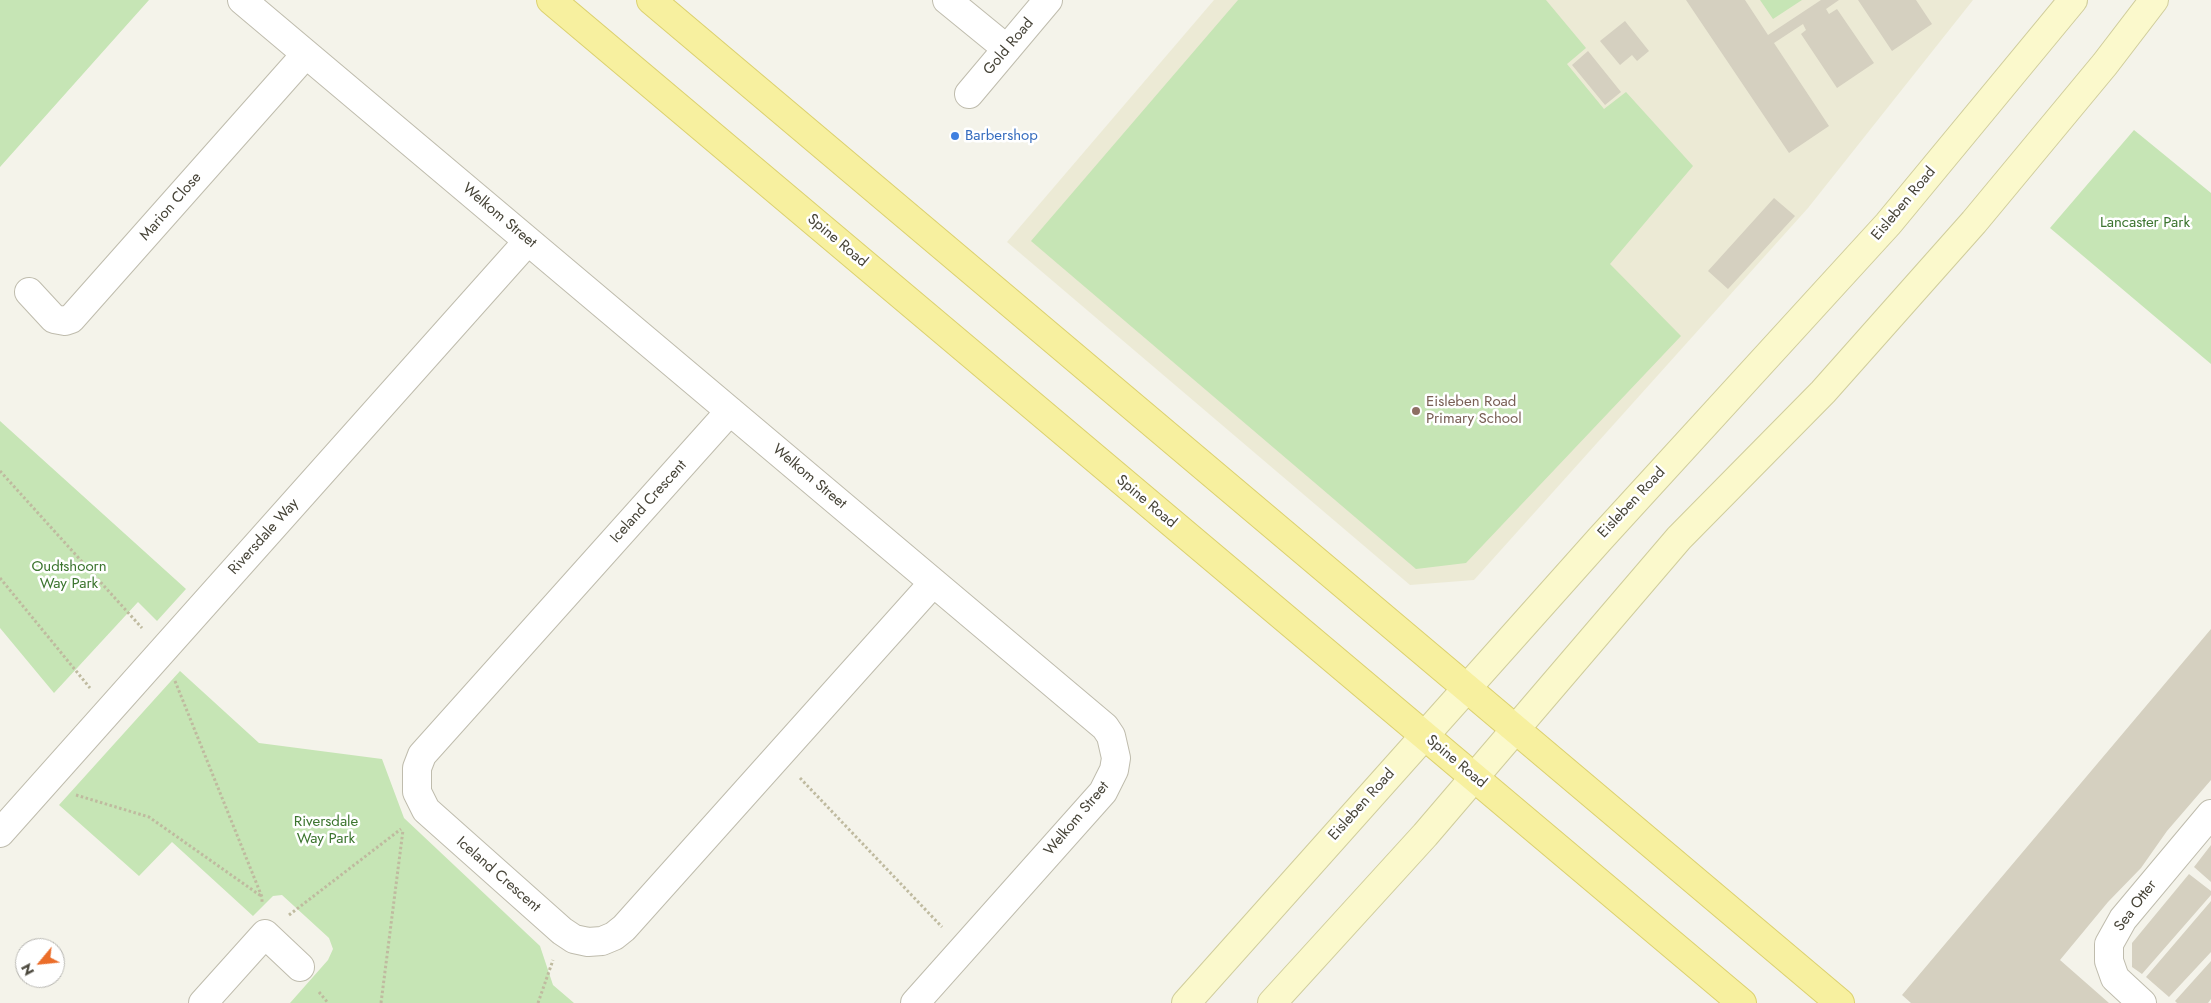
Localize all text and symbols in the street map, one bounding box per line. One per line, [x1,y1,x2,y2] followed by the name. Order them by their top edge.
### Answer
[980,15,1038,79] street label: Gold Road
[965,127,1038,145] place label: Barbershop
[949,130,961,142] marker: Barbershop
[1868,164,1940,244] street label: Eisleben Road
[136,169,206,245] street label: Marion Close
[458,180,540,252] street label: Welkom Street
[803,211,871,271] street label: Spine Road
[2100,214,2190,232] park label: Lancaster Park
[1426,393,1522,428] place label: Eisleben Road Primary School
[1410,405,1422,417] marker: Eisleben Road Primary School
[768,441,850,513] street label: Welkom Street
[607,457,691,547] street label: Iceland Crescent
[1595,464,1669,542] street label: Eisleben Road
[1112,472,1180,532] street label: Spine Road
[225,495,303,579] street label: Riversdale Way
[31,558,107,593] park label: Oudtshoorn Way Park
[1422,732,1490,792] street label: Spine Road
[1325,765,1399,845] street label: Eisleben Road
[1041,778,1113,860] street label: Welkom Street
[294,813,358,848] park label: Riversdale Way Park
[452,834,544,916] street label: Iceland Crescent
[2111,877,2161,935] street label: Sea Otter
[15,938,65,988] north arrow
[16,960,39,979] text: N

